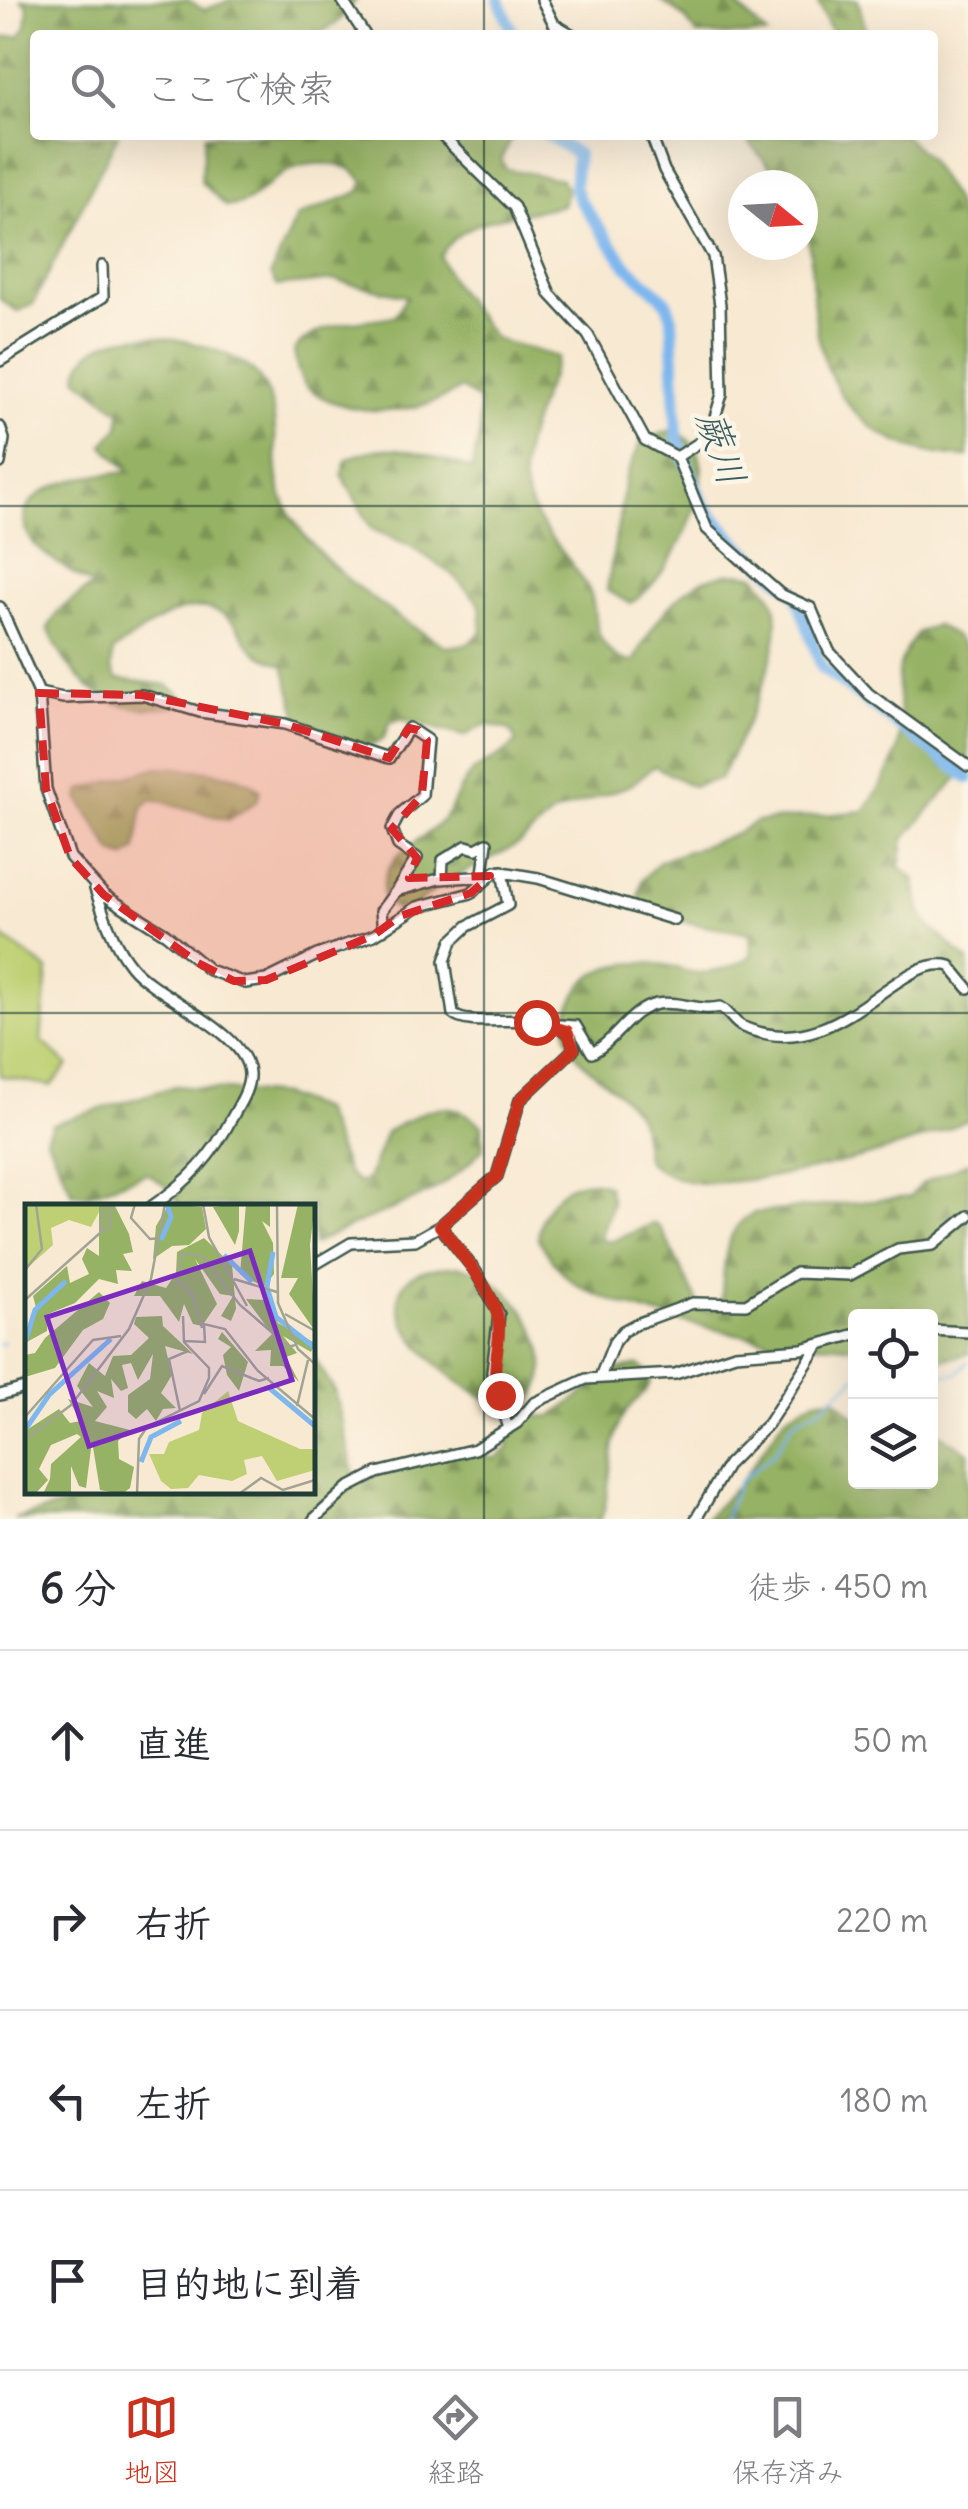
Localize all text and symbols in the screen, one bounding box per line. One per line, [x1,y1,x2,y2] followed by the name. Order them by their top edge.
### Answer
[30,30,938,140] search box
[65,58,120,113] icon: search
[145,65,335,112] text: ここで検索
[728,170,818,260] north arrow
[687,404,756,491] water label: 蕨川
[514,1000,560,1046] route start
[25,1204,315,1494] inset map
[848,1309,938,1489] map controls
[848,1309,938,1399] button: locate
[478,1373,524,1419] route end
[848,1399,938,1489] button: layers
[40,1562,116,1614] text: 6 分
[748,1566,928,1607] text: 徒歩 · 450 m
[40,1713,95,1768] icon: ahead
[135,1720,211,1767] text: 直進
[853,1720,928,1761] text: 50 m
[40,1893,95,1948] icon: right
[135,1900,211,1947] text: 右折
[836,1900,928,1941] text: 220 m
[40,2073,95,2128] icon: left
[135,2080,211,2127] text: 左折
[840,2080,928,2121] text: 180 m
[40,2253,95,2308] icon: arrive
[135,2260,363,2307] text: 目的地に到着
[124,2390,180,2490] tab: 地図
[428,2390,484,2490] tab: 経路
[732,2390,844,2490] tab: 保存済み

